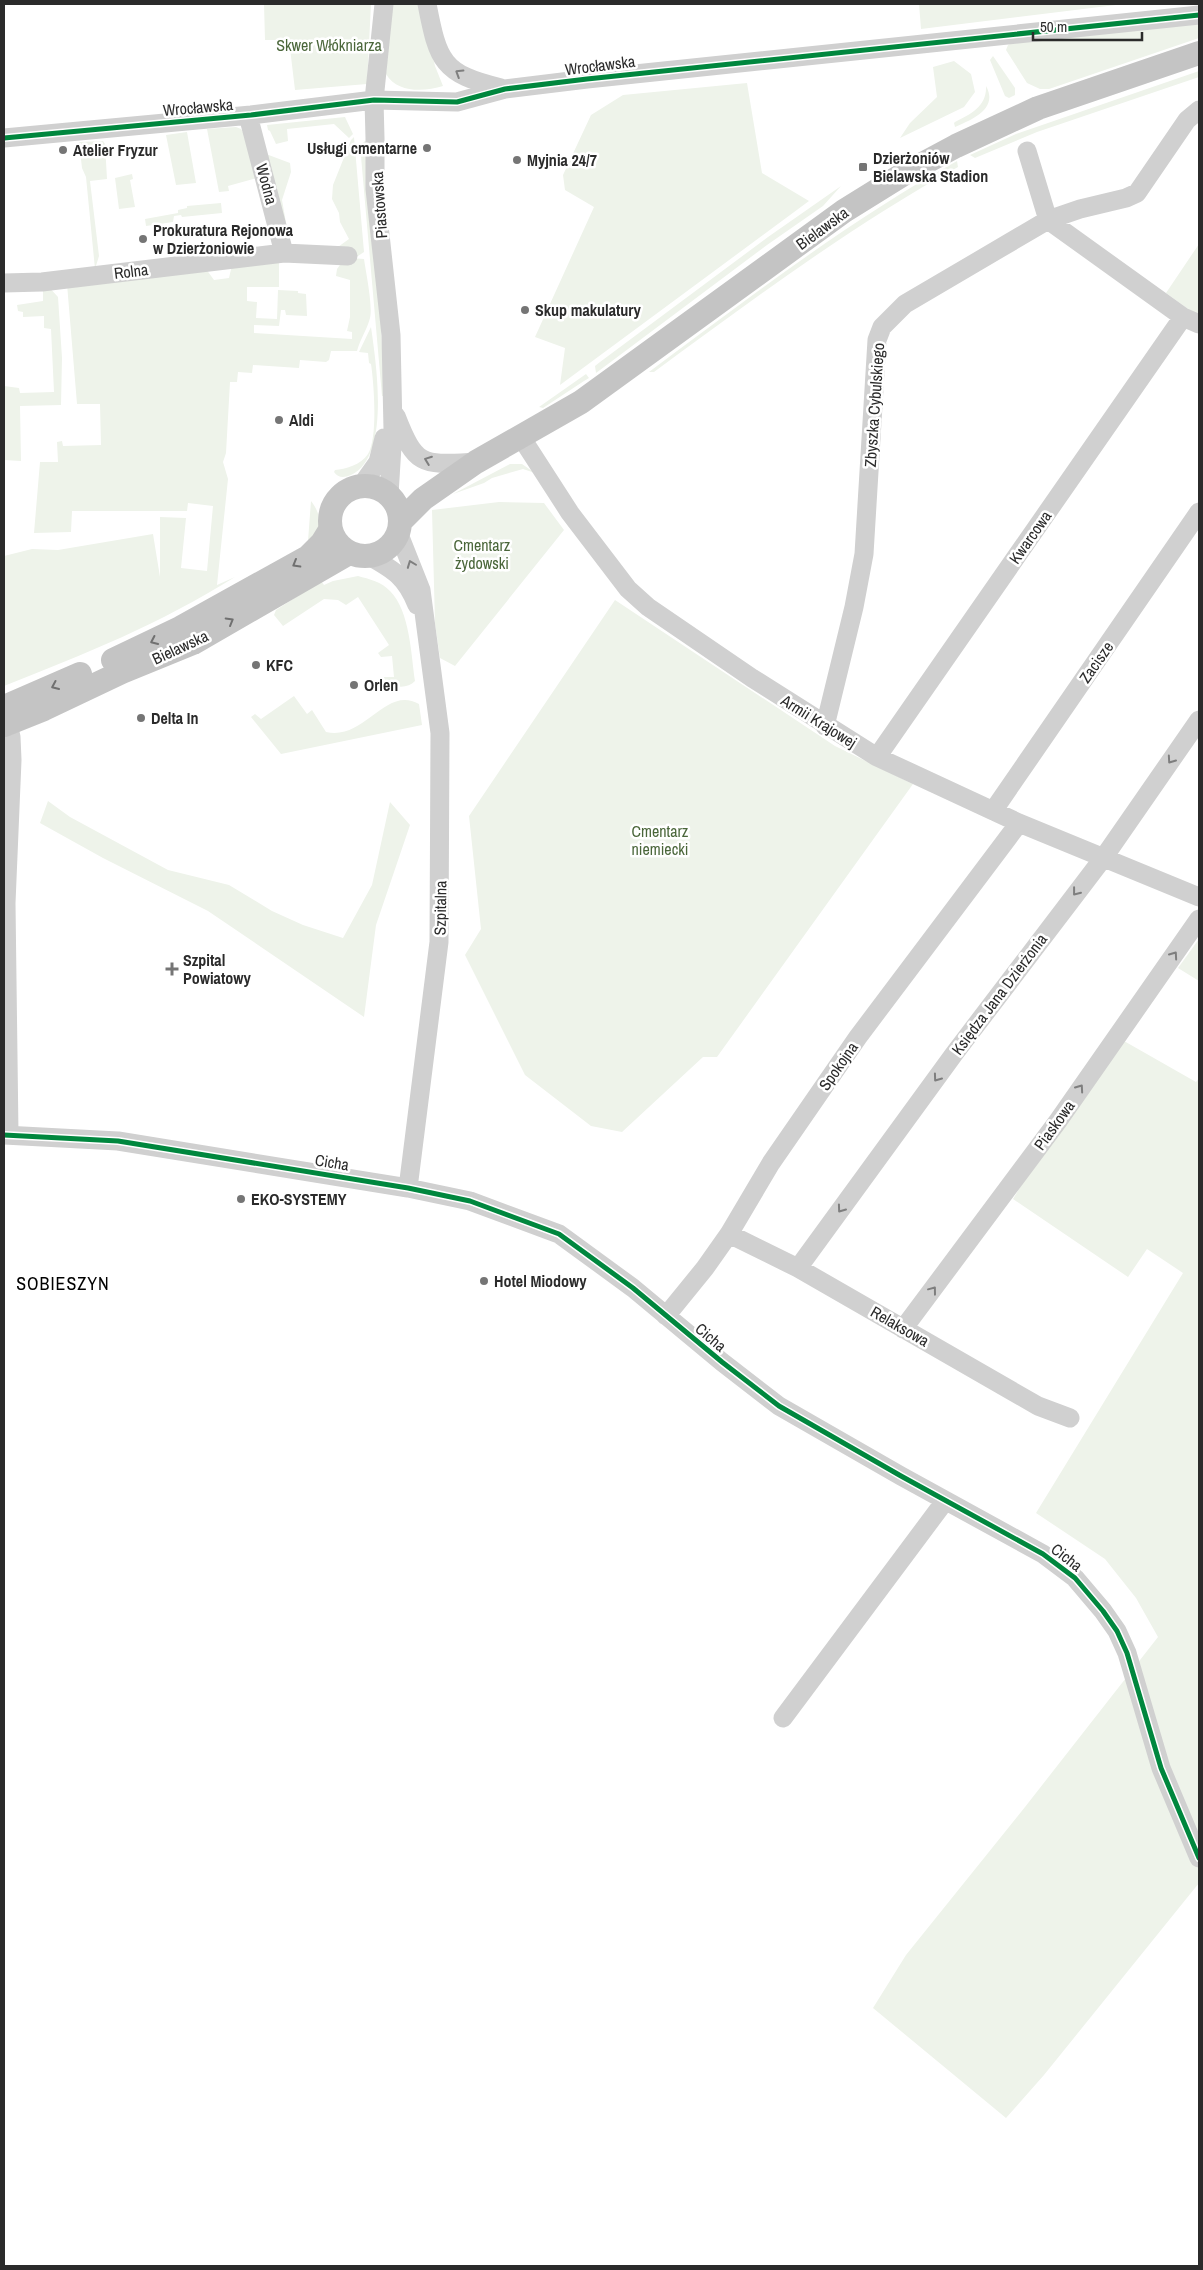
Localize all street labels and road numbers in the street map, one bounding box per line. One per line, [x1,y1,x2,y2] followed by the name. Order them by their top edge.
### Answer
[564,50,637,80] street label: Wrocławska
[162,93,235,121] street label: Wrocławska
[251,161,283,207] street label: Wodna
[366,170,392,239] street label: Piastowska
[791,201,853,254] street label: Bielawska
[113,258,150,284] street label: Rolna
[859,342,889,468] street label: Zbyszka Cybulskiego
[1004,505,1057,568] street label: Kwarcowa
[148,624,212,670] street label: Bielawska
[1074,637,1118,687] street label: Zacisze
[776,689,861,753] street label: Armii Krajowej
[429,880,451,936] street label: Szpitalna
[946,928,1052,1059] street label: Księdza Jana Dzierżonia
[813,1037,863,1095] street label: Spokojna
[1028,1095,1080,1154] street label: Piaskowa
[313,1148,351,1176] street label: Cicha
[867,1300,934,1352] street label: Relaksowa
[691,1318,732,1357] street label: Cicha
[1047,1538,1088,1577] street label: Cicha

